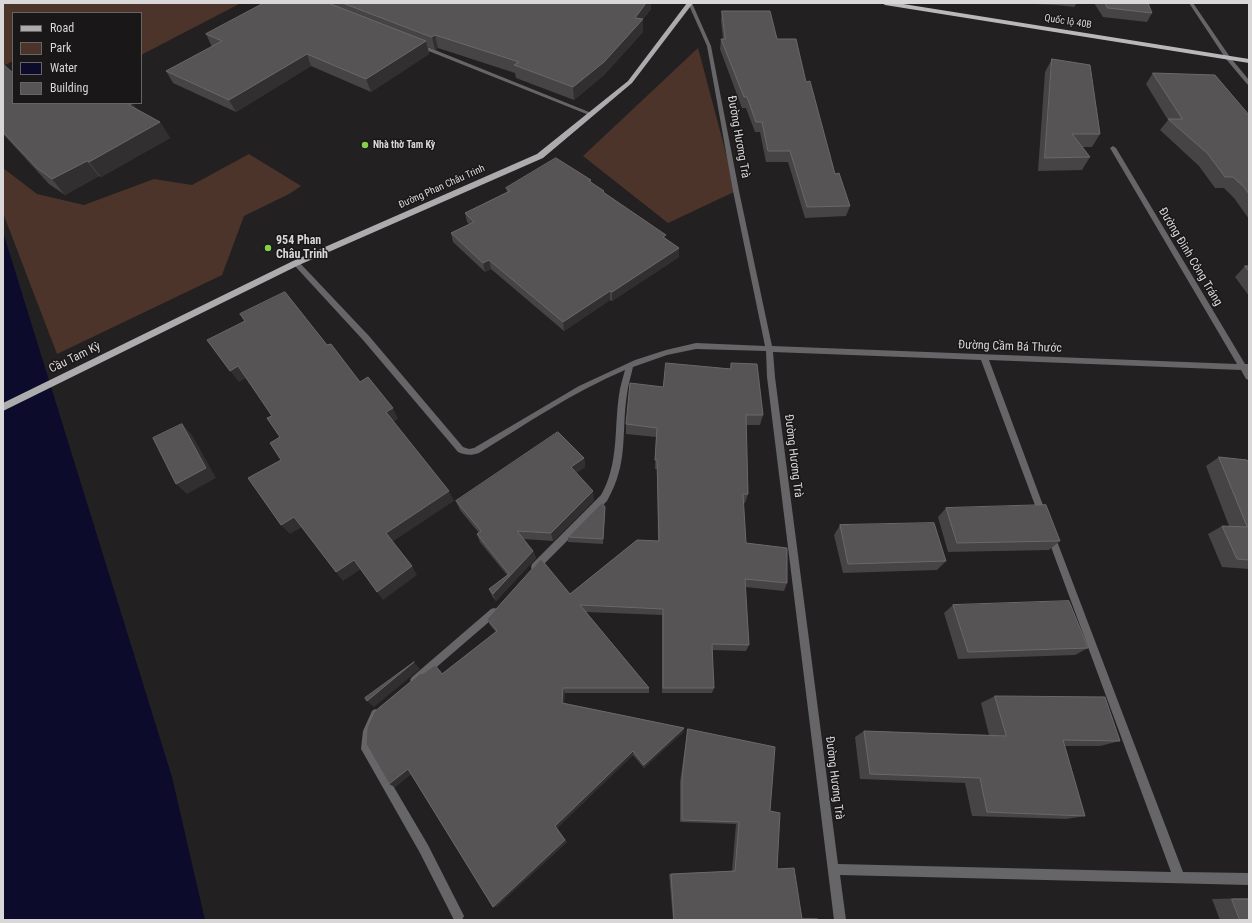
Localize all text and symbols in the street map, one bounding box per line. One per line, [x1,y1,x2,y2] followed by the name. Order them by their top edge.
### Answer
[12,12,142,104] legend
[1043,12,1093,32] street label: Quốc lộ 40B
[50,21,74,35] text: Road
[50,41,71,55] text: Park
[50,61,78,75] text: Water
[50,81,88,95] text: Building
[724,95,752,179] street label: Đường Hương Trà
[373,139,435,151] place label: Nhà thờ Tam Kỳ
[360,140,370,150] marker: Nhà thờ Tam Kỳ
[397,163,487,211] street label: Đường Phan Châu Trinh
[1155,205,1225,309] street label: Đường Đinh Công Tráng
[276,234,328,262] place label: 954 Phan Châu Trinh
[263,243,273,253] marker: 954 Phan Châu Trinh
[958,338,1062,356] street label: Đường Cầm Bá Thước
[47,339,103,377] street label: Cầu Tam Kỳ
[781,414,805,498] street label: Đường Hương Trà
[822,736,846,820] street label: Đường Hương Trà

